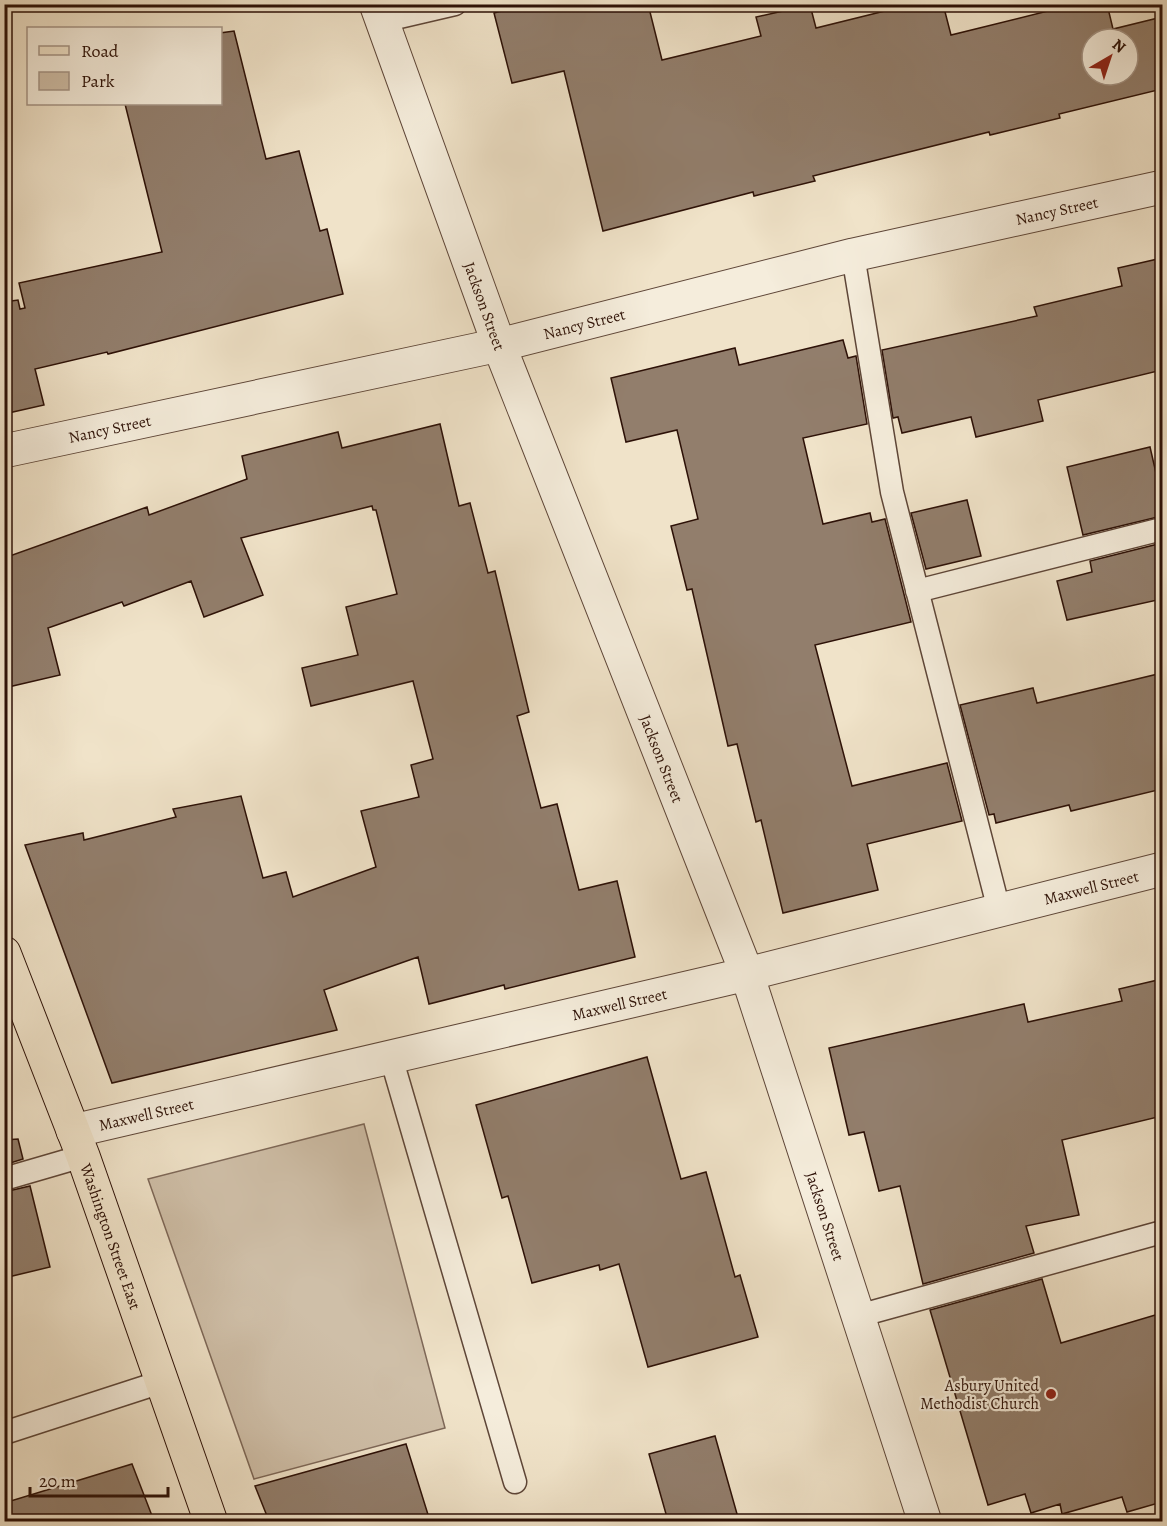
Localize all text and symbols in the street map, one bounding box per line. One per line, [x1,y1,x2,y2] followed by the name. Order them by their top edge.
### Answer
[27,27,222,105] legend
[1080,27,1140,87] north arrow
[1107,34,1131,59] text: N
[81,39,119,63] text: Road
[81,69,115,93] text: Park
[1014,191,1100,231] street label: Nancy Street
[458,259,510,354] street label: Jackson Street
[541,303,628,345] street label: Nancy Street
[66,410,153,449] street label: Nancy Street
[634,712,688,806] street label: Jackson Street
[1042,865,1141,910] street label: Maxwell Street
[570,983,669,1026] street label: Maxwell Street
[97,1093,196,1137] street label: Maxwell Street
[74,1160,146,1313] street label: Washington Street East
[800,1169,849,1264] street label: Jackson Street
[920,1375,1039,1415] place label: Asbury United Methodist Church
[1044,1387,1058,1401] marker: Asbury United Methodist Church
[30,1460,168,1498] scale bar
[39,1469,76,1493] text: 20 m

